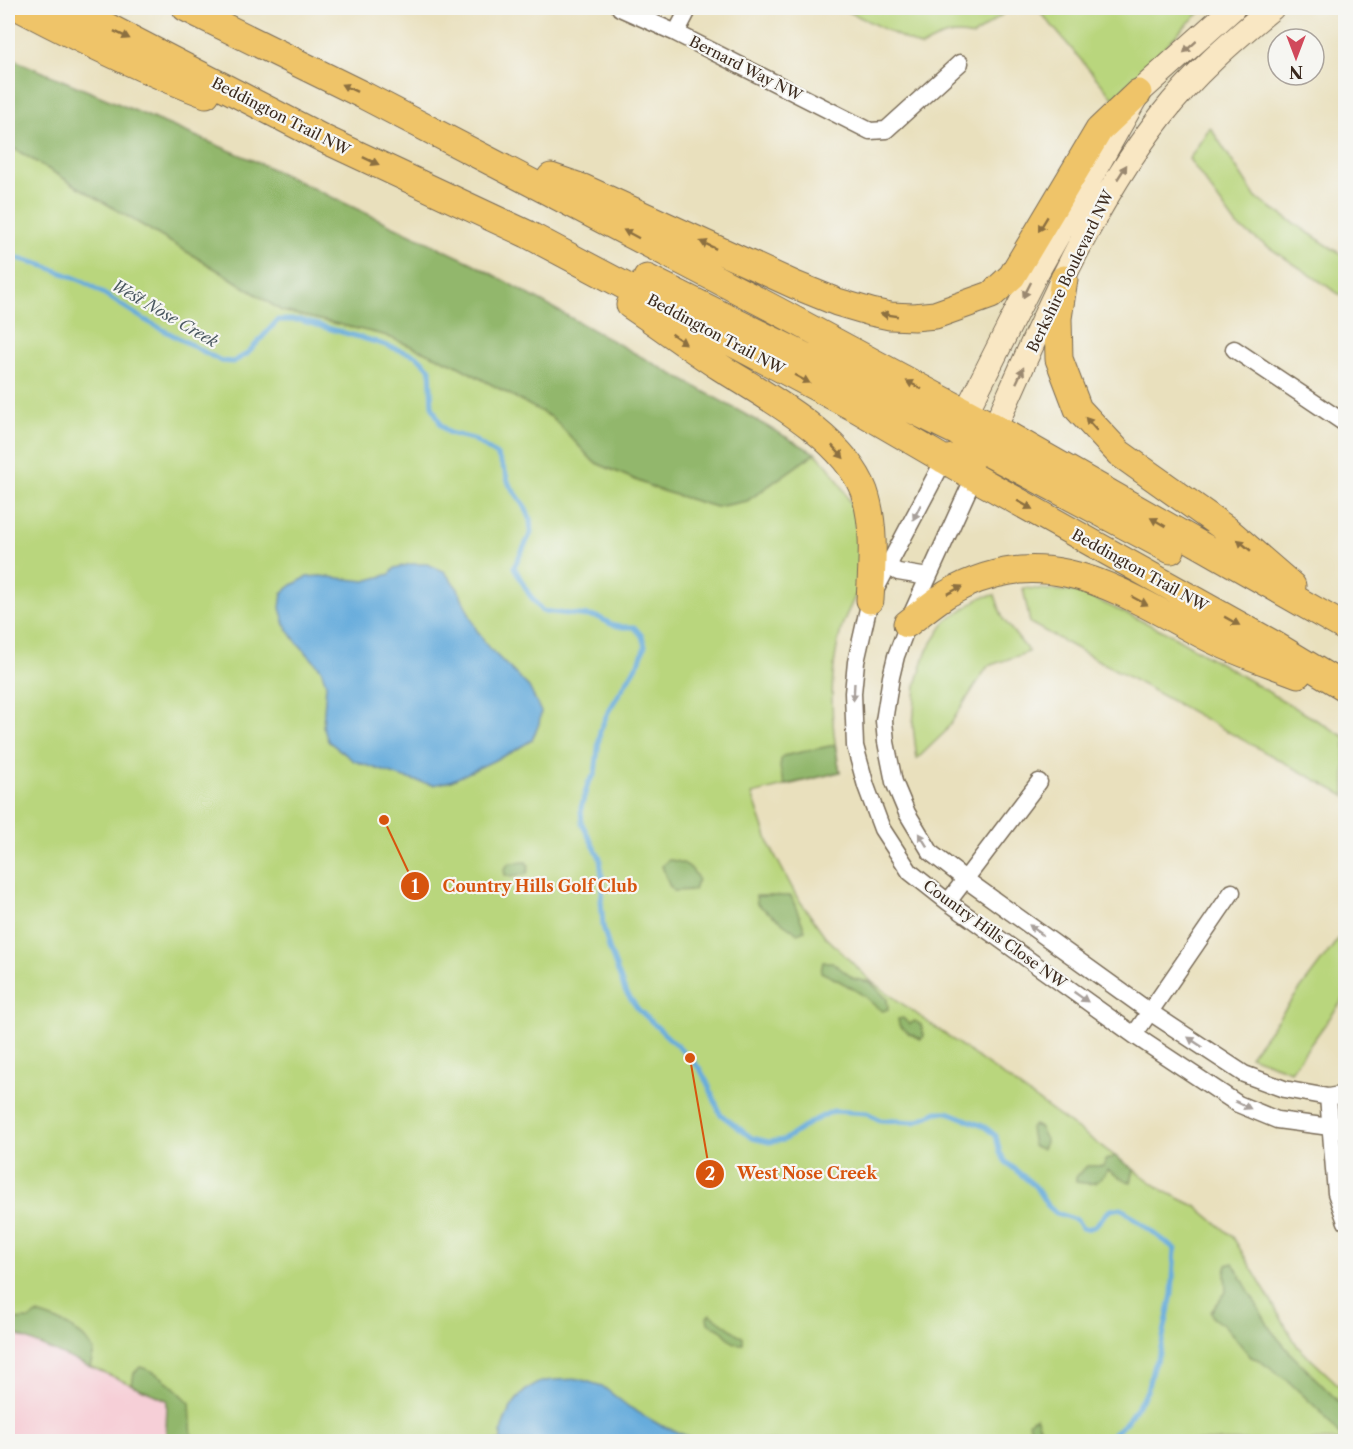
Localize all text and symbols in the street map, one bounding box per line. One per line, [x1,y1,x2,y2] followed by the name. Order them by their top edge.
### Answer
[1266,27,1326,87] north arrow
[114,30,131,40] one-way arrow
[686,31,806,105] street label: Bernard Way NW
[1183,40,1198,53] one-way arrow
[1289,62,1303,82] text: N
[209,73,354,159] street label: Beddington Trail NW
[340,83,357,92] one-way arrow
[363,156,380,165] one-way arrow
[1116,164,1127,180] one-way arrow
[1022,186,1118,355] street label: Berkshire Boulevard NW
[1037,216,1048,232] one-way arrow
[622,229,639,239] one-way arrow
[699,240,716,249] one-way arrow
[108,275,222,352] water label: West Nose Creek
[1022,282,1032,299] one-way arrow
[644,290,788,379] street label: Beddington Trail NW
[879,310,898,320] one-way arrow
[671,333,687,345] one-way arrow
[1015,366,1024,383] one-way arrow
[794,374,811,384] one-way arrow
[905,380,922,390] one-way arrow
[1085,417,1098,432] one-way arrow
[831,444,845,459] one-way arrow
[1017,500,1034,510] one-way arrow
[912,503,921,520] one-way arrow
[1149,517,1166,527] one-way arrow
[1069,525,1212,616] street label: Beddington Trail NW
[1236,538,1252,551] one-way arrow
[946,586,963,595] one-way arrow
[1131,596,1149,606] one-way arrow
[1224,615,1240,626] one-way arrow
[849,683,859,702] one-way arrow
[918,832,929,848] one-way arrow
[400,869,650,903] callout: Country Hills Golf Club
[411,876,419,898] text: 1
[443,876,637,896] text: Country Hills Golf Club
[920,876,1071,993] street label: Country Hills Close NW
[1028,924,1044,936] one-way arrow
[1072,991,1088,1003] one-way arrow
[1188,1036,1204,1048] one-way arrow
[1234,1100,1251,1110] one-way arrow
[695,1157,889,1191] callout: West Nose Creek
[705,1163,715,1185] text: 2
[736,1163,877,1183] text: West Nose Creek

